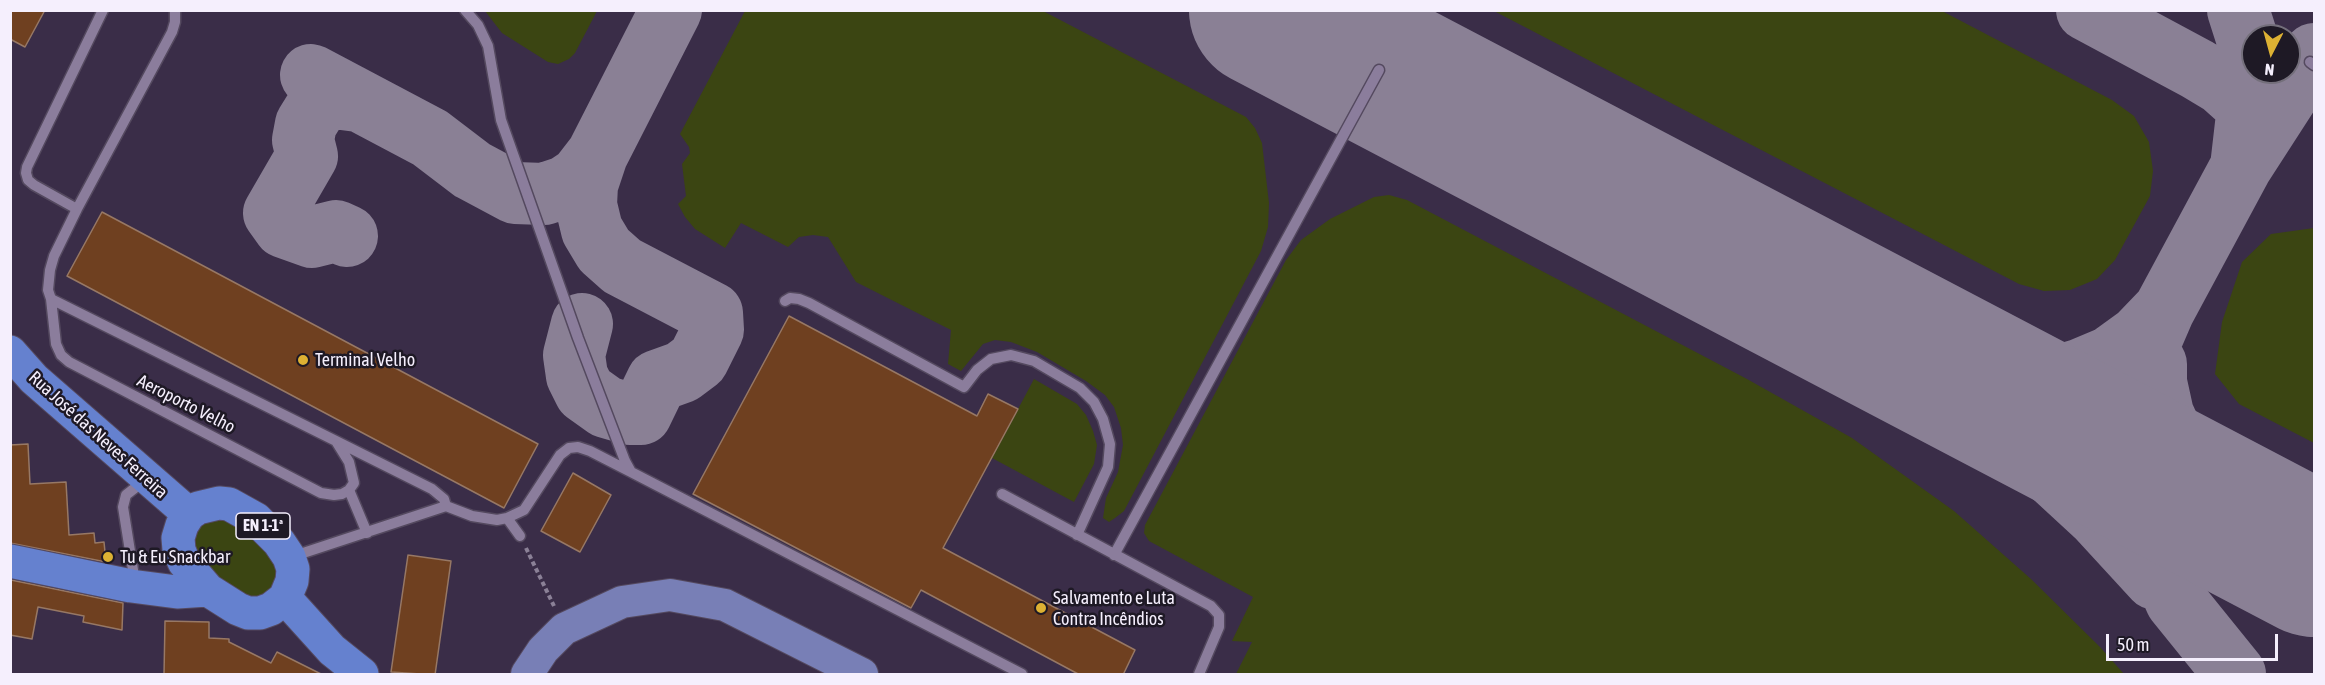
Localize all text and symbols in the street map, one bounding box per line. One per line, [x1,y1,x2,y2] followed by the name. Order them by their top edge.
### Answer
[2241,24,2301,84] north arrow
[2264,60,2275,79] text: N
[315,349,415,371] place label: Terminal Velho
[296,353,310,367] marker: Terminal Velho
[24,367,172,503] street label: Rua José das Neves Ferreira
[133,370,239,438] street label: Aeroporto Velho
[236,513,290,539] road number: EN 1-1ª
[120,546,230,568] place label: Tu & Eu Snackbar
[101,550,115,564] marker: Tu & Eu Snackbar
[1053,587,1175,630] place label: Salvamento e Luta Contra Incêndios
[1034,601,1048,615] marker: Salvamento e Luta Contra Incêndios
[2109,622,2282,660] scale bar
[2117,634,2149,655] text: 50 m

